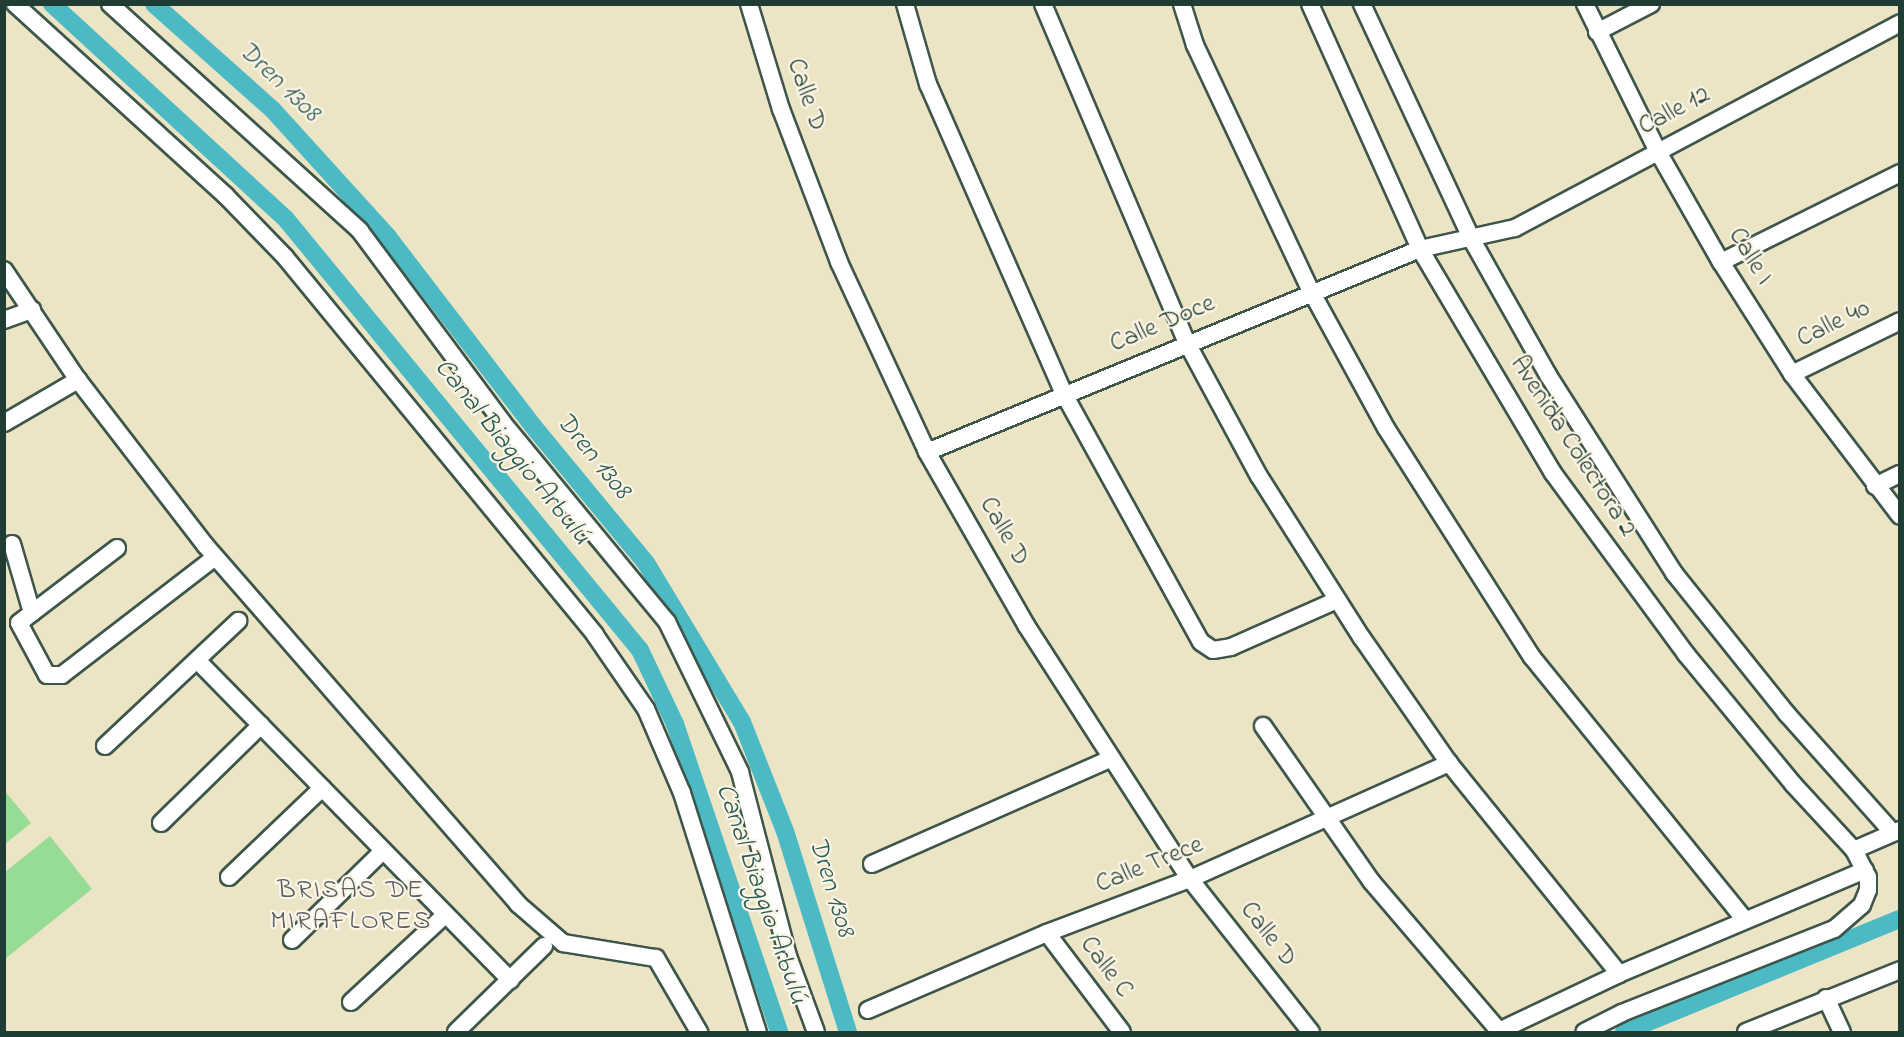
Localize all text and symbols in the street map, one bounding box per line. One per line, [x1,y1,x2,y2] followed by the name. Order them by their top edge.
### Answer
[231,35,327,129] water label: Dren 1308
[778,55,832,135] street label: Calle D
[1634,80,1716,144] street label: Calle 12
[1720,223,1778,291] street label: Calle I
[1106,289,1220,361] street label: Calle Doce
[1792,294,1876,356] street label: Calle 40
[1502,351,1642,543] street label: Avenida Colectora 2
[427,352,597,552] water label: Canal Biaggio Arbulú
[548,406,638,506] water label: Dren 1308
[971,492,1035,572] street label: Calle D
[708,780,814,1008] water label: Canal Biaggio Arbulú
[1092,830,1208,902] street label: Calle Trece
[801,834,861,940] water label: Dren 1308
[270,874,432,937] district label: BRISAS DE MIRAFLORES
[1232,896,1302,974] street label: Calle D
[1072,931,1138,1005] street label: Calle C

